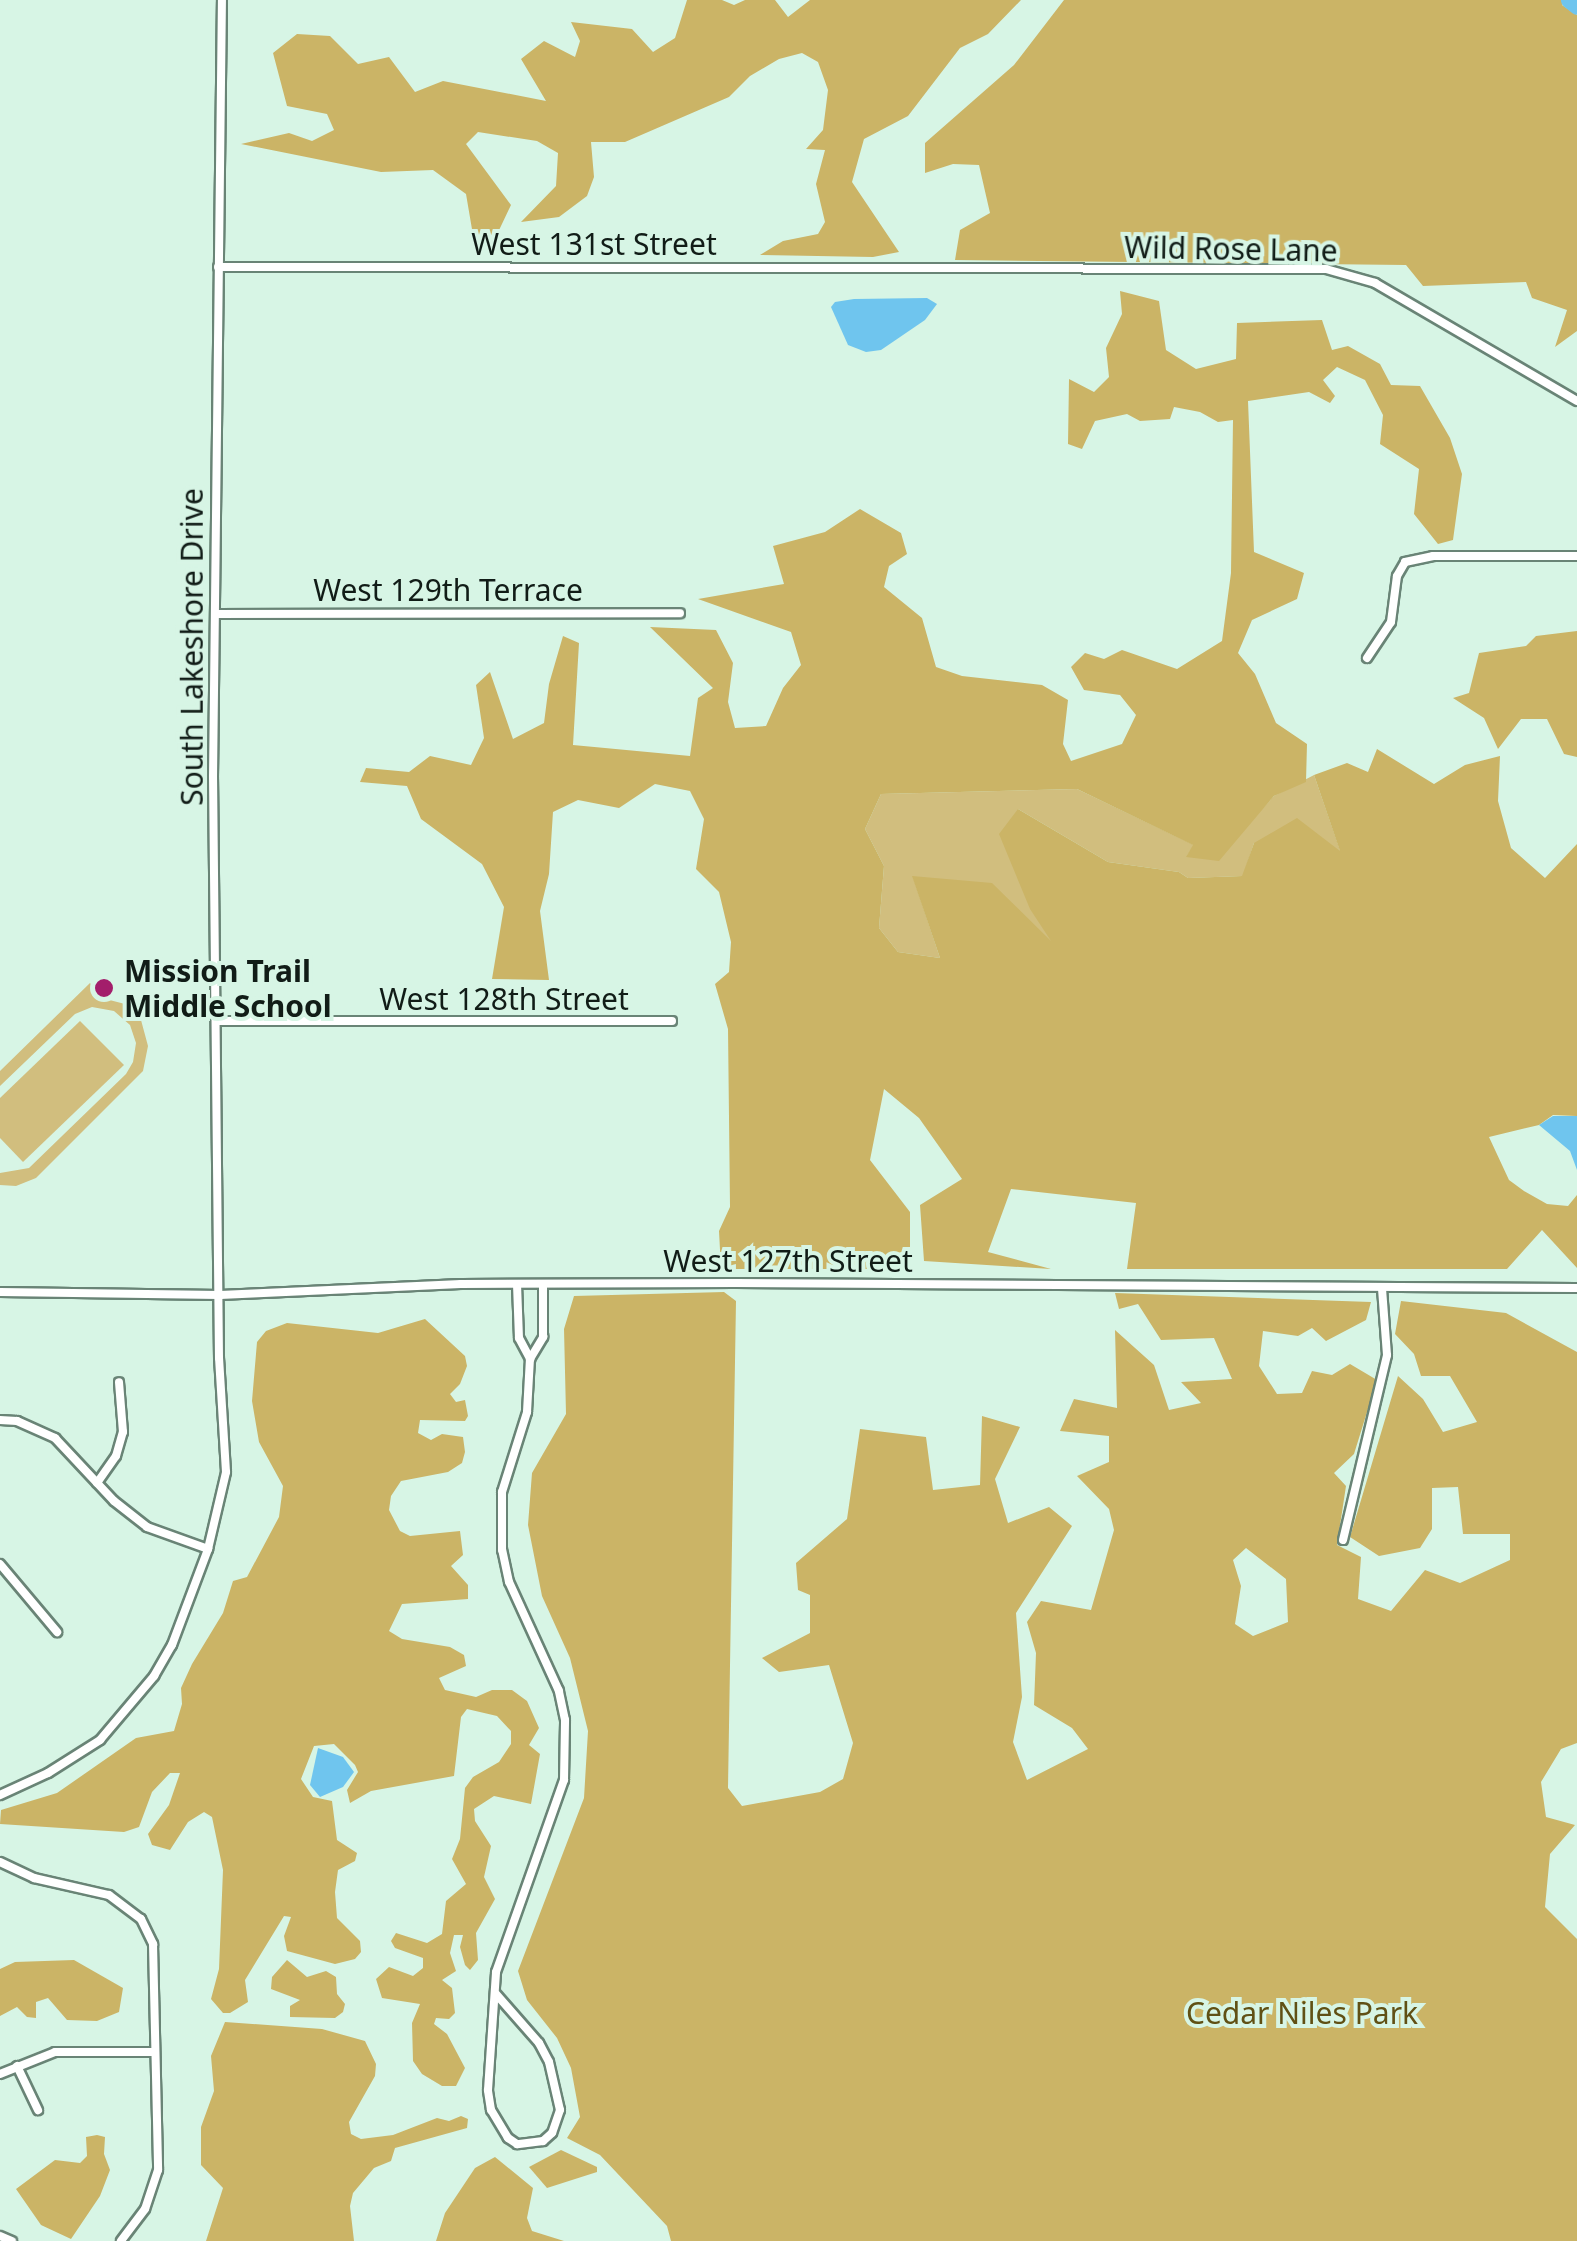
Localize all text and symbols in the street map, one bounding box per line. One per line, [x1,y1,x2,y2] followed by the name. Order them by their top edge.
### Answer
[471,226,717,262] street label: West 131st Street
[1124,229,1338,269] street label: Wild Rose Lane
[174,488,210,806] street label: South Lakeshore Drive
[313,572,583,608] street label: West 129th Terrace
[124,953,332,1024] place label: Mission Trail Middle School
[93,977,115,999] marker: Mission Trail Middle School
[379,981,629,1017] street label: West 128th Street
[663,1243,913,1279] street label: West 127th Street
[1186,1995,1418,2031] park label: Cedar Niles Park

